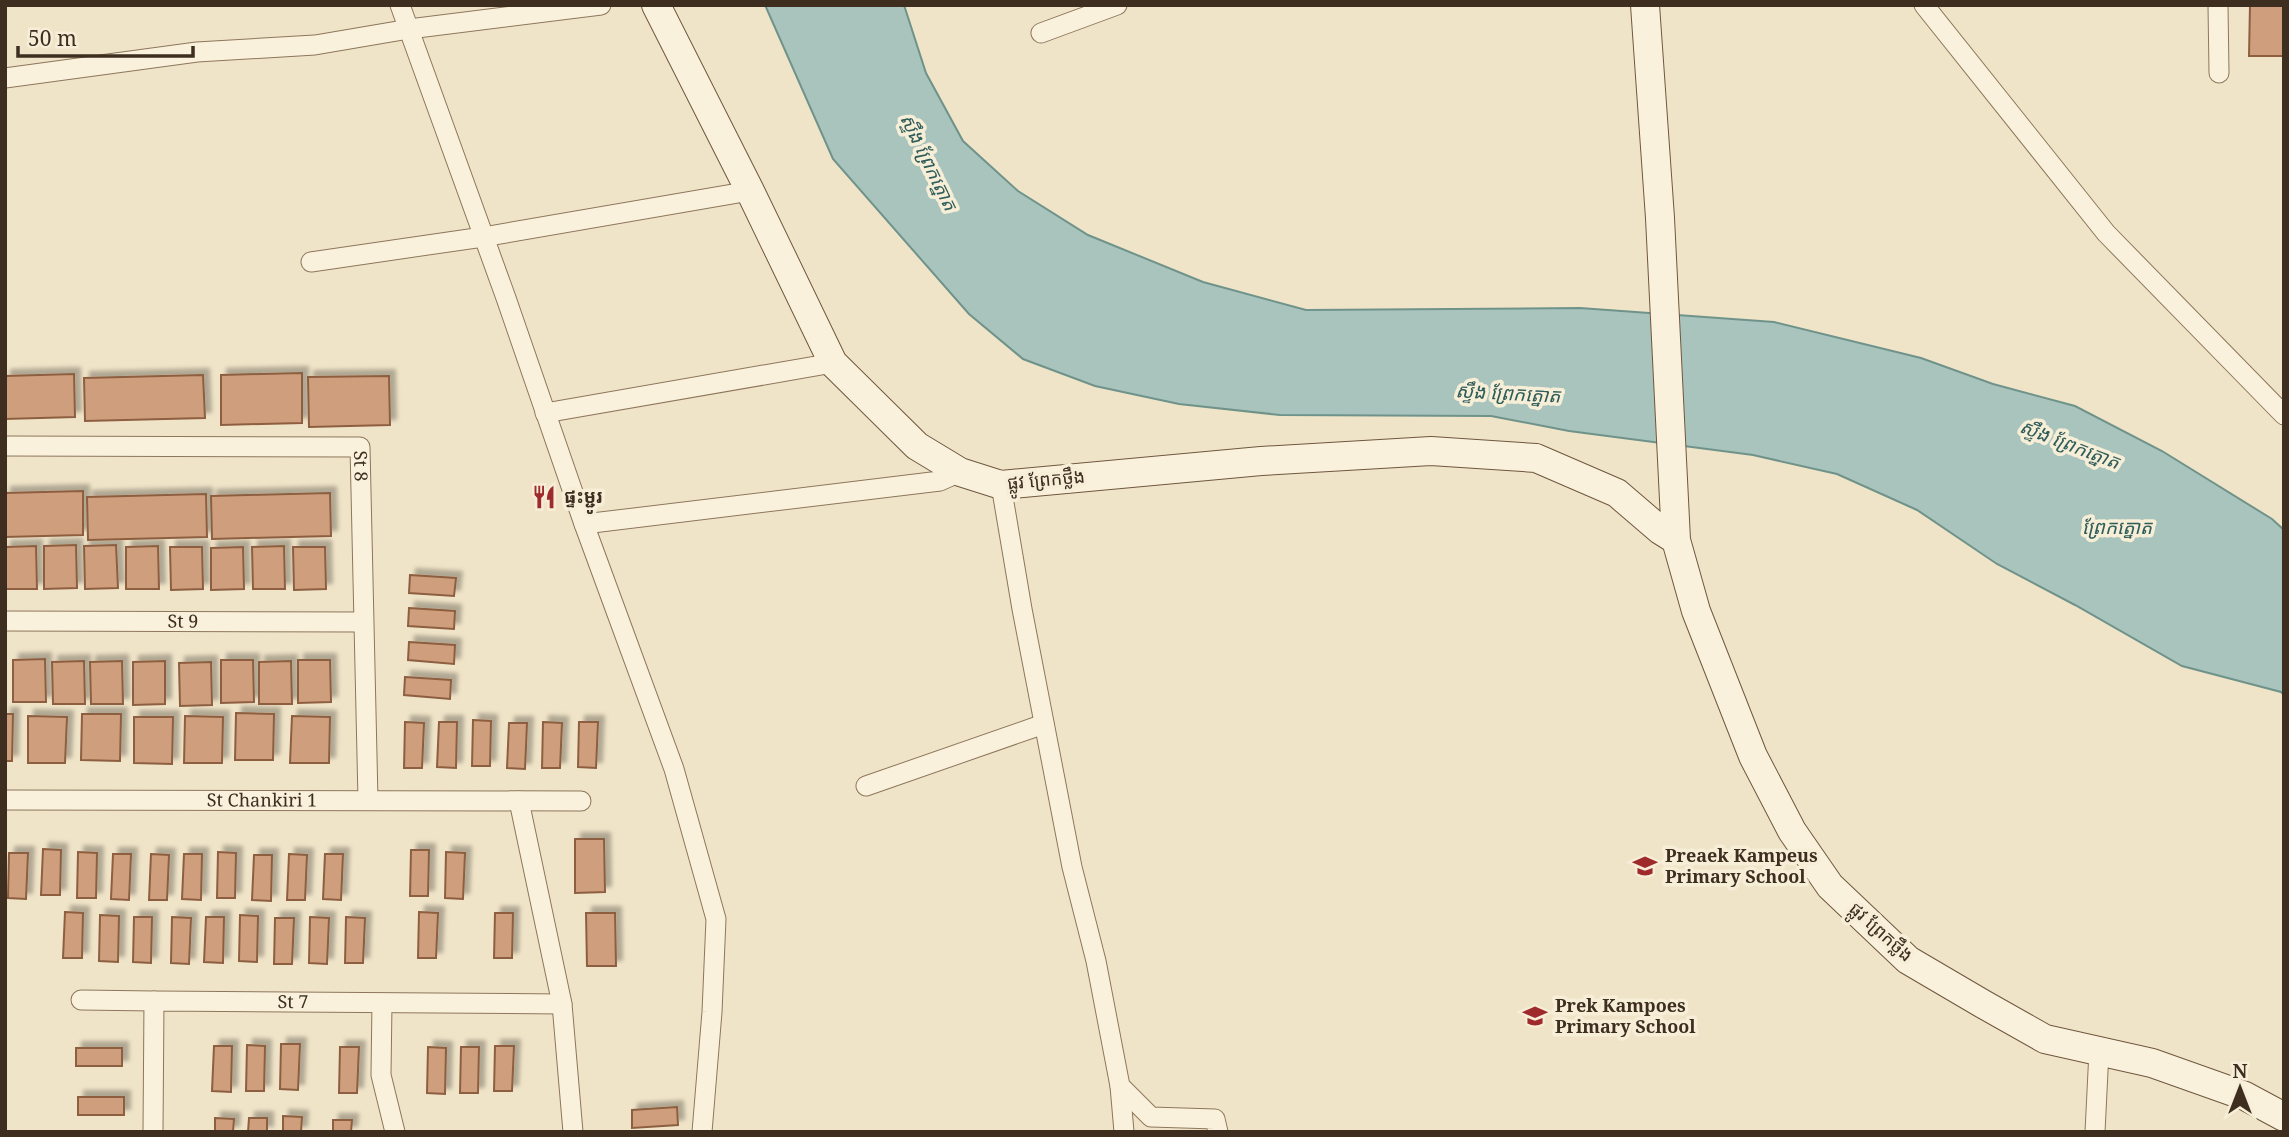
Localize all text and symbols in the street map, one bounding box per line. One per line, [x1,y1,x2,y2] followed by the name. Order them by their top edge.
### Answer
[18,14,192,58] scale bar
[28,24,77,52] text: 50 m
[894,109,964,216] water label: ស្ទឹង ព្រែកត្នោត
[1455,377,1562,409] water label: ស្ទឹង ព្រែកត្នោត
[2016,413,2124,475] water label: ស្ទឹង ព្រែកត្នោត
[349,450,374,482] street label: St 8
[1006,464,1086,500] street label: ផ្លូវ ព្រែកថ្លឹង
[530,483,558,511] restaurant icon: ផ្ទះម្ជូរ
[564,484,603,514] place label: ផ្ទះម្ជូរ
[2082,514,2153,540] water label: ព្រែកត្នោត
[168,608,198,633] street label: St 9
[207,787,317,812] street label: St Chankiri 1
[1665,843,1818,888] place label: Preaek Kampeus Primary School
[1631,852,1659,880] school or university icon: Preaek Kampeus Primary School
[1841,896,1919,970] street label: ផ្លូវ ព្រែកថ្លឹង
[277,989,309,1013] street label: St 7
[1555,993,1696,1038] place label: Prek Kampoes Primary School
[1521,1002,1549,1030] school or university icon: Prek Kampoes Primary School
[2205,1053,2275,1123] north arrow
[2233,1058,2248,1084] text: N

